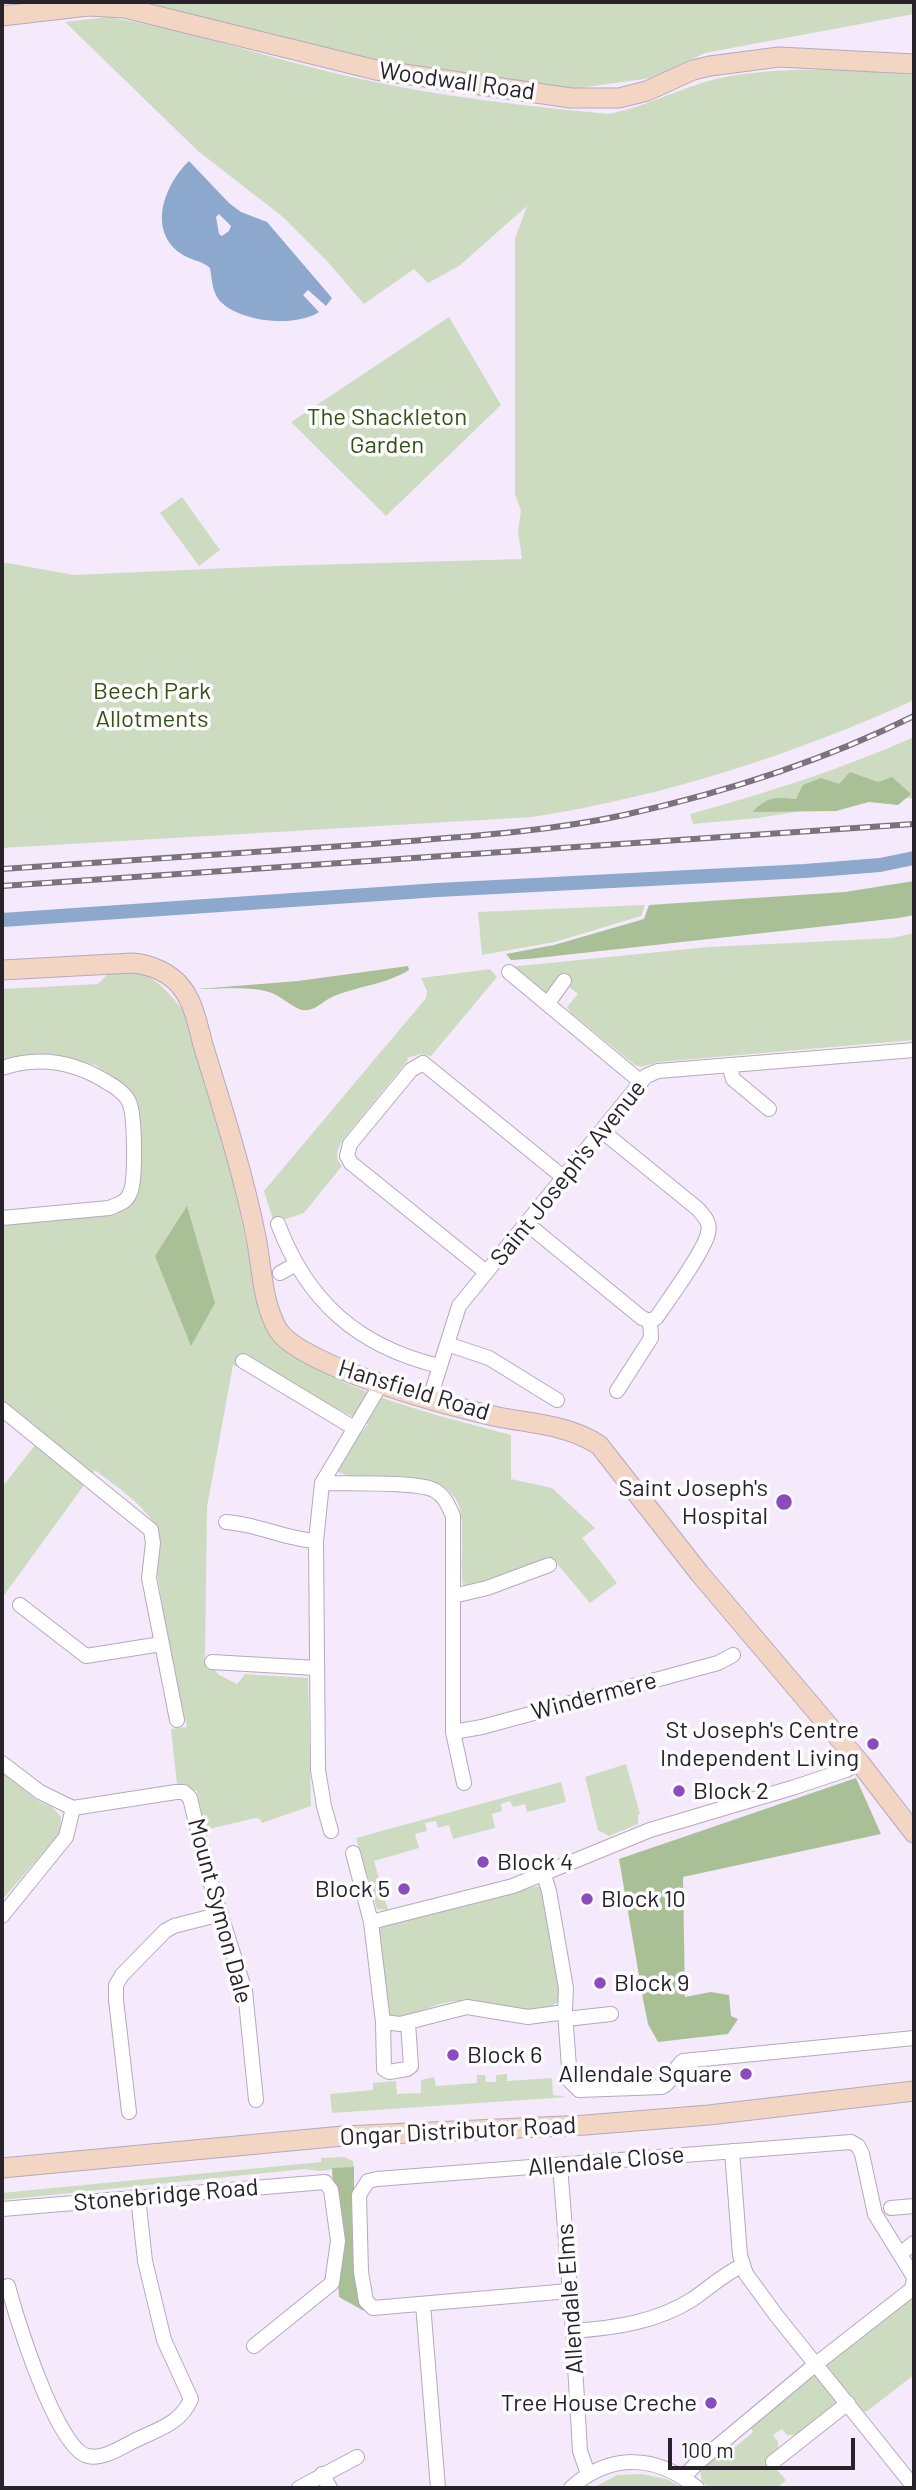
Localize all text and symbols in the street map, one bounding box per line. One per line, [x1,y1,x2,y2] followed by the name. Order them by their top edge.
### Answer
[377,56,537,106] street label: Woodwall Road
[307,403,467,459] park label: The Shackleton Garden
[93,677,211,733] park label: Beech Park Allotments
[484,1074,652,1272] street label: Saint Joseph's Avenue
[335,1353,493,1427] street label: Hansfield Road
[618,1474,768,1530] place label: Saint Joseph's Hospital
[774,1492,794,1512] marker: Saint Joseph's Hospital
[528,1665,660,1727] street label: Windermere
[660,1716,859,1772] place label: St Joseph's Centre Independent Living
[865,1736,881,1752] marker: St Joseph's Centre Independent Living
[693,1777,769,1805] place label: Block 2
[671,1783,687,1799] marker: Block 2
[181,1815,259,2007] street label: Mount Symon Dale
[497,1848,573,1876] place label: Block 4
[475,1854,491,1870] marker: Block 4
[315,1875,390,1903] place label: Block 5
[396,1881,412,1897] marker: Block 5
[601,1885,686,1913] place label: Block 10
[579,1891,595,1907] marker: Block 10
[614,1969,689,1997] place label: Block 9
[592,1975,608,1991] marker: Block 9
[467,2041,542,2069] place label: Block 6
[445,2047,461,2063] marker: Block 6
[559,2060,732,2088] place label: Allendale Square
[738,2066,754,2082] marker: Allendale Square
[339,2110,577,2152] street label: Ongar Distributor Road
[526,2140,686,2182] street label: Allendale Close
[72,2173,260,2217] street label: Stonebridge Road
[550,2223,590,2375] street label: Allendale Elms
[501,2389,697,2417] place label: Tree House Creche
[703,2395,719,2411] marker: Tree House Creche
[671,2424,858,2468] scale bar
[681,2437,734,2462] text: 100 m

